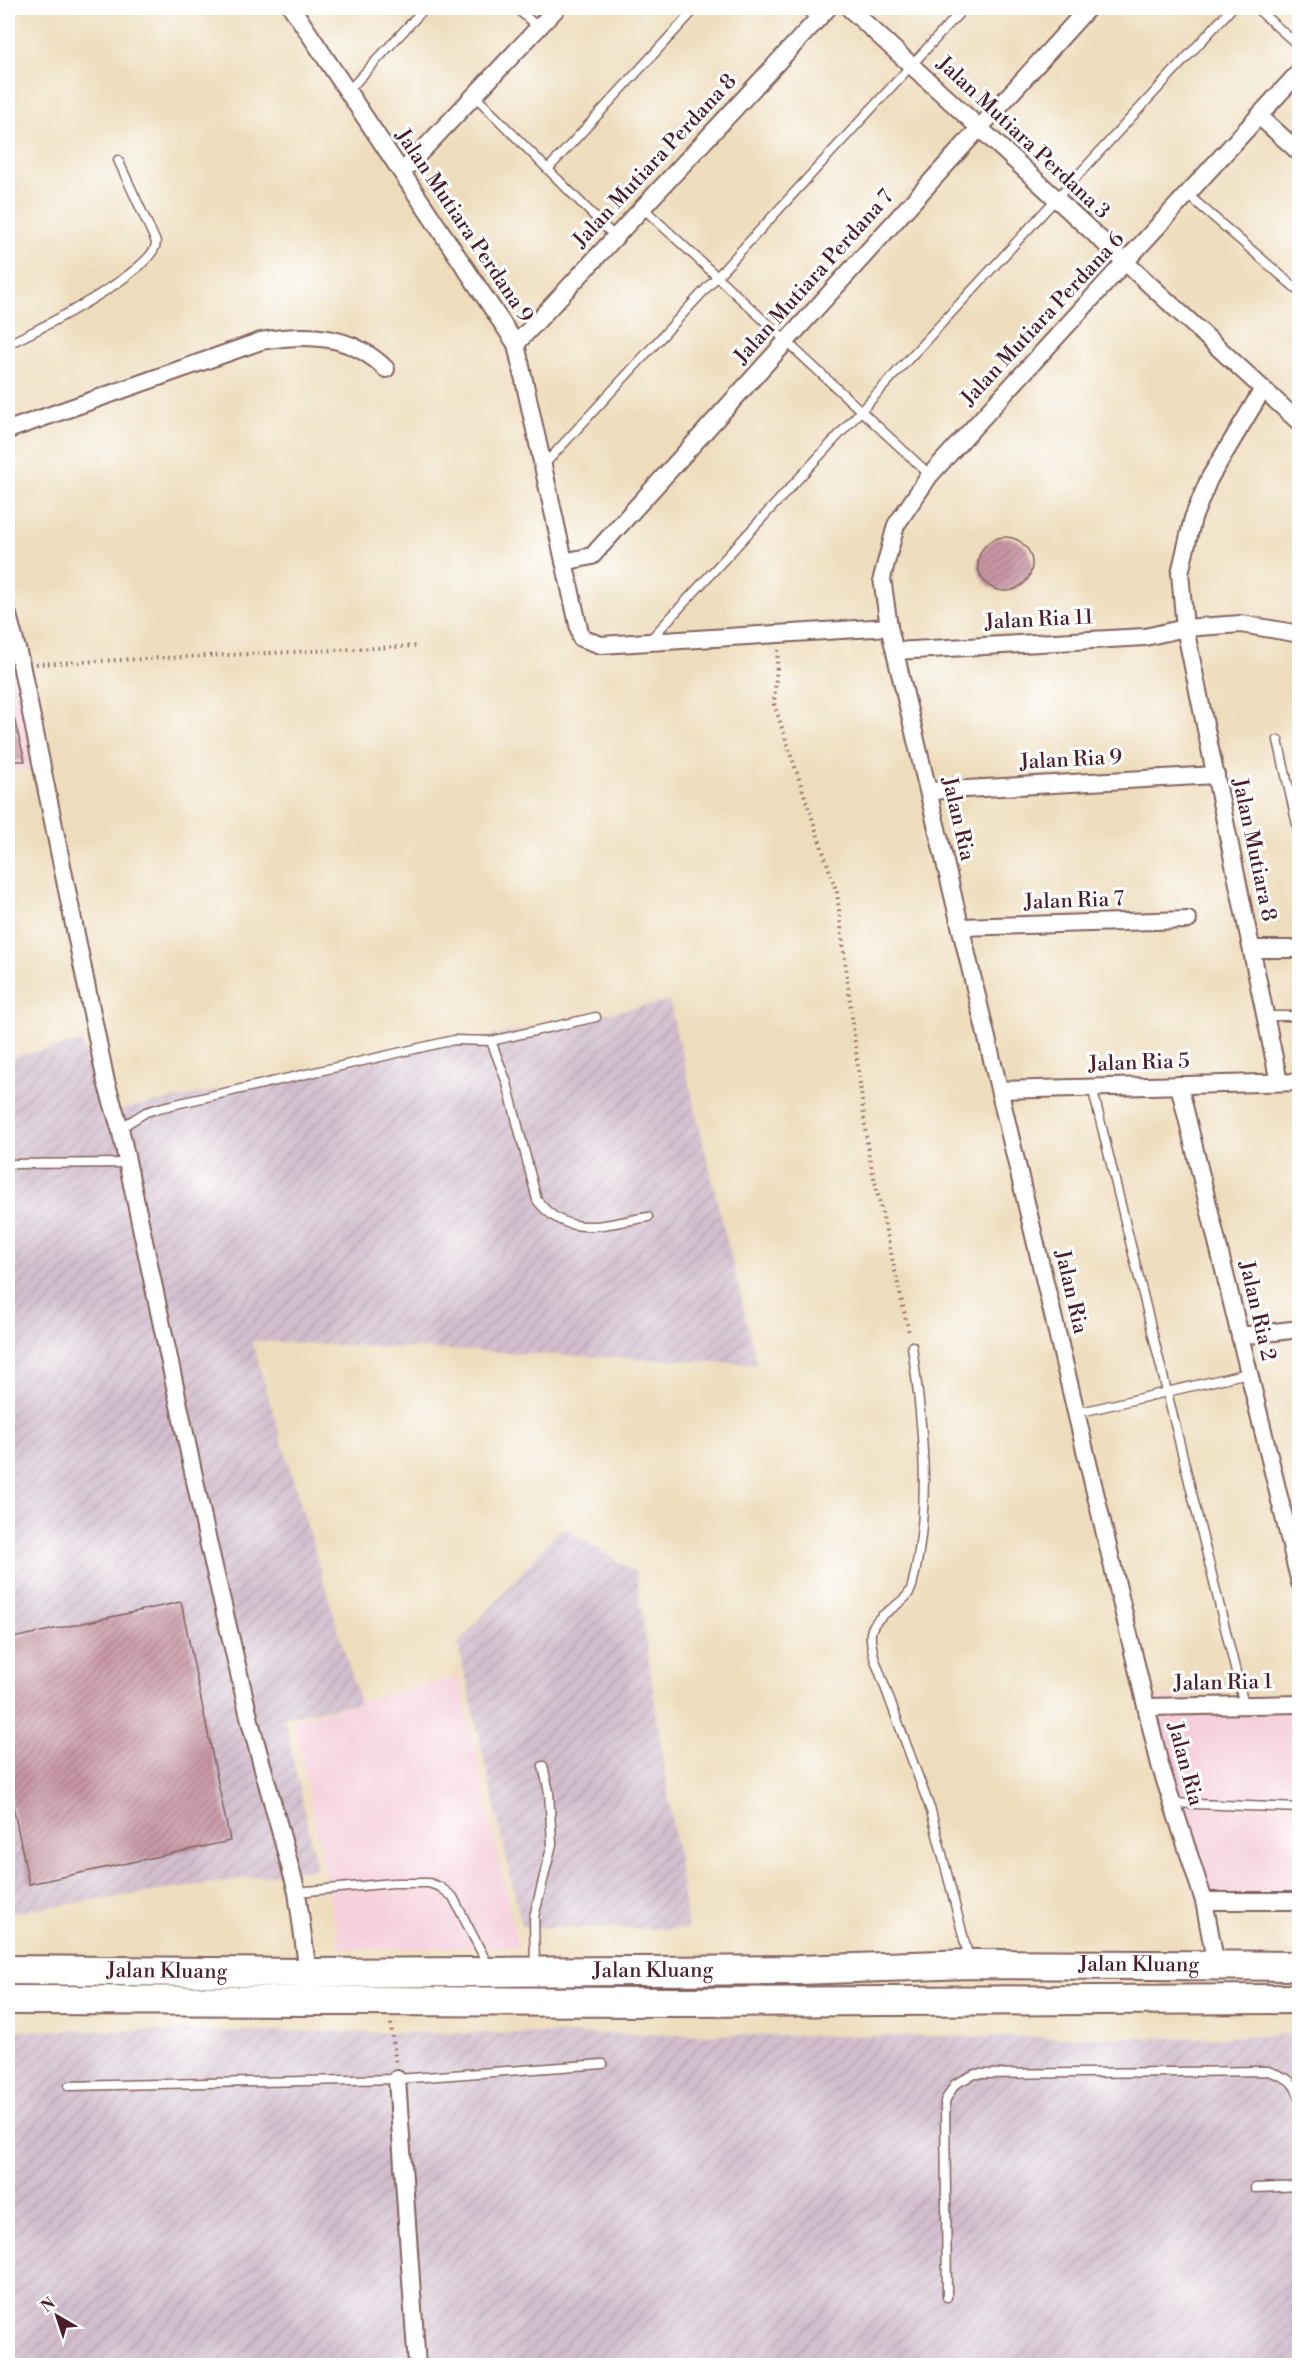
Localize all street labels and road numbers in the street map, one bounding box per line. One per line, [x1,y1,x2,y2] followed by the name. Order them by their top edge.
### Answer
[930,50,1115,225] street label: Jalan Mutiara Perdana 3
[567,69,742,254] street label: Jalan Mutiara Perdana 8
[389,123,539,328] street label: Jalan Mutiara Perdana 9
[728,184,899,370] street label: Jalan Mutiara Perdana 7
[955,227,1130,412] street label: Jalan Mutiara Perdana 6
[983,604,1094,636] street label: Jalan Ria 11
[1018,744,1123,776] street label: Jalan Ria 9
[936,774,980,864] street label: Jalan Ria
[1226,775,1282,924] street label: Jalan Mutiara 8
[1022,886,1125,916] street label: Jalan Ria 7
[1087,1048,1190,1078] street label: Jalan Ria 5
[1049,1247,1093,1337] street label: Jalan Ria
[1233,1258,1281,1363] street label: Jalan Ria 2
[1172,1669,1273,1697] street label: Jalan Ria 1
[1161,1718,1209,1809] street label: Jalan Ria
[1077,1952,1199,1978] street label: Jalan Kluang
[105,1958,228,1985] street label: Jalan Kluang
[591,1958,714,1984] street label: Jalan Kluang

